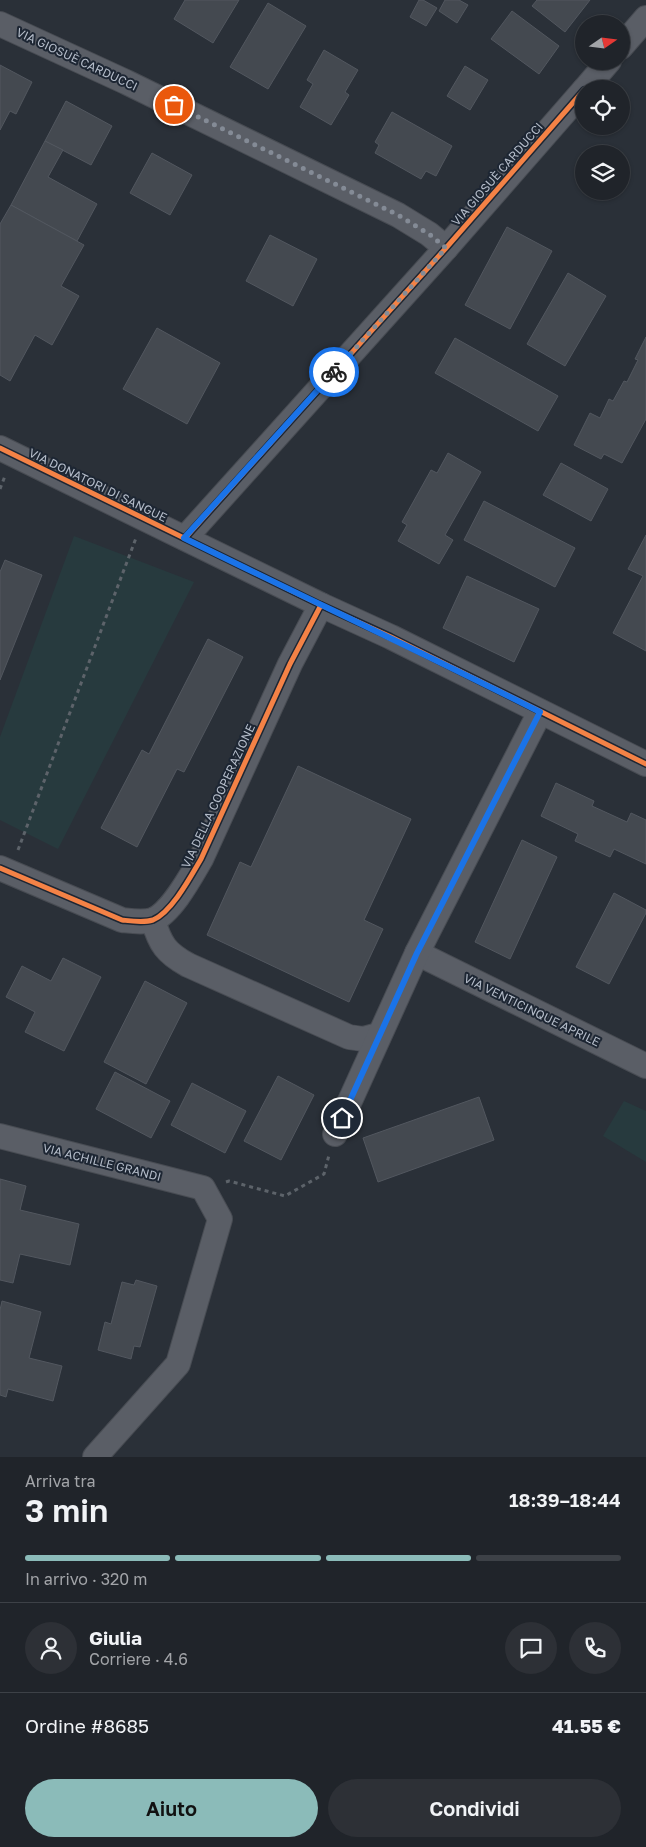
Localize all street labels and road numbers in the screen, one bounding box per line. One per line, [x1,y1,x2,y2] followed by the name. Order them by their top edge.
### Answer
[14,24,140,94] street label: VIA GIOSUÈ CARDUCCI
[448,119,546,229] street label: VIA GIOSUÈ CARDUCCI
[27,445,169,525] street label: VIA DONATORI DI SANGUE
[178,722,258,870] street label: VIA DELLA COOPERAZIONE
[462,970,602,1050] street label: VIA VENTICINQUE APRILE
[41,1140,163,1184] street label: VIA ACHILLE GRANDI

